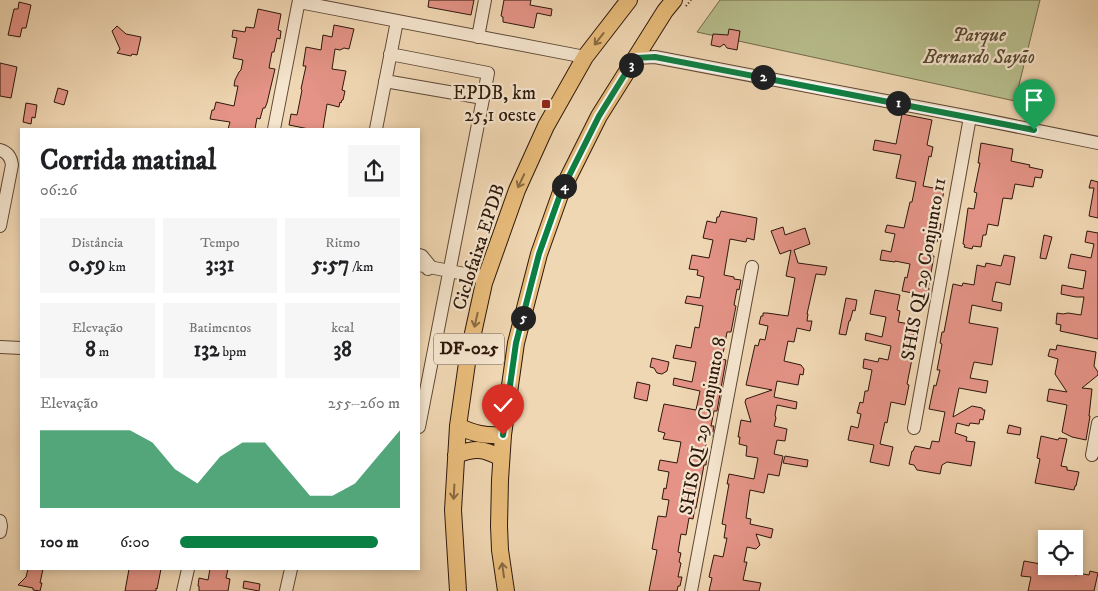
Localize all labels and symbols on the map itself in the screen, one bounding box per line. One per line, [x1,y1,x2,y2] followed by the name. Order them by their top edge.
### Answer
[922,24,1035,69] park label: Parque Bernardo Sayão
[594,32,604,46] one-way arrow
[618,52,644,78] pin: 3
[750,64,776,90] pin: 2
[1013,79,1055,130] pin
[453,82,536,127] place label: EPDB, km 25,1 oeste
[886,90,910,116] pin: 1
[540,98,552,110] marker: EPDB, km 25,1 oeste
[516,173,525,188] one-way arrow
[552,174,576,198] pin: 4
[897,176,951,362] street label: SHIS QI 29 Conjunto 11
[448,181,510,313] street label: Ciclofaixa EPDB
[510,306,536,330] pin: 5
[471,312,480,328] one-way arrow
[434,334,504,364] road number: DF-025
[674,335,732,517] street label: SHIS QI 29 Conjunto 8
[482,384,524,435] pin
[450,484,459,500] one-way arrow
[498,563,508,579] one-way arrow

